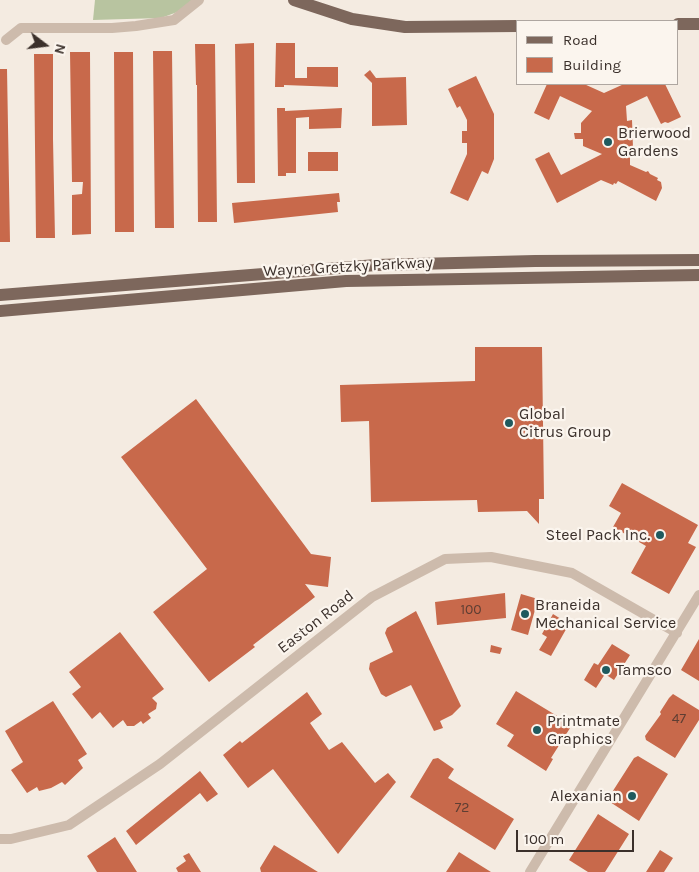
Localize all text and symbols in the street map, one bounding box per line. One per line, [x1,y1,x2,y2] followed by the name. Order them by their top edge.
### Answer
[20,20,70,70] north arrow
[516,20,679,85] legend
[563,31,598,49] text: Road
[50,42,69,56] text: N
[563,56,621,74] text: Building
[618,123,691,161] place label: Brierwood Gardens
[602,136,614,148] marker: Brierwood Gardens
[263,253,433,281] street label: Wayne Gretzky Parkway
[519,404,611,442] place label: Global Citrus Group
[503,417,515,429] marker: Global Citrus Group
[546,525,650,545] place label: Steel Pack Inc.
[654,529,666,541] marker: Steel Pack Inc.
[274,586,358,658] street label: Easton Road
[535,595,676,633] place label: Braneida Mechanical Service
[460,602,482,618] house number: 100
[519,608,531,620] marker: Braneida Mechanical Service
[616,660,672,680] place label: Tamsco
[600,664,612,676] marker: Tamsco
[547,711,620,749] place label: Printmate Graphics
[672,711,686,727] house number: 47
[531,724,543,736] marker: Printmate Graphics
[550,786,622,806] place label: Alexanian
[626,790,638,802] marker: Alexanian
[455,800,469,816] house number: 72
[519,820,636,852] scale bar
[524,830,564,848] text: 100 m

